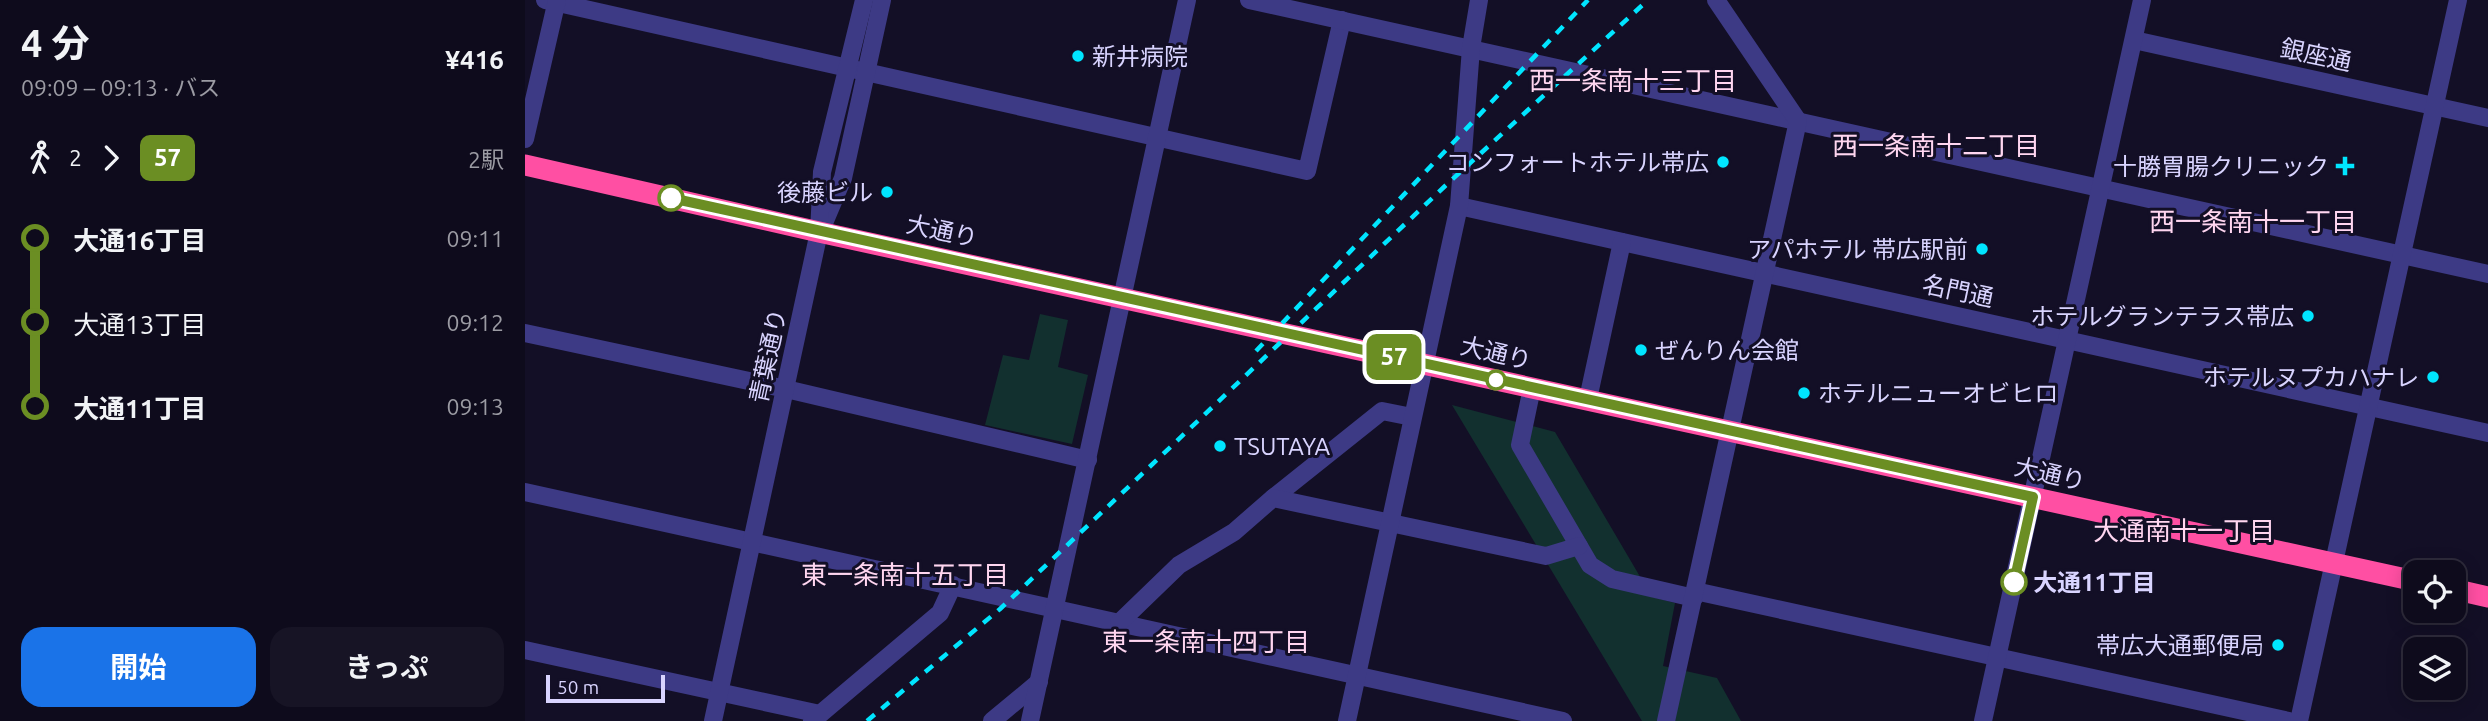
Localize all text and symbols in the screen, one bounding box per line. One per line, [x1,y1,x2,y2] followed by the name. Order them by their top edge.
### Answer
[21,22,89,64] text: 4 分
[2278,34,2354,76] street label: 銀座通
[1092,43,1188,70] place label: 新井病院
[445,45,504,74] text: ¥416
[1070,48,1086,64] marker: 新井病院
[1529,66,1737,95] district label: 西一条南十三丁目
[21,75,220,100] text: 09:09 – 09:13 · バス
[1832,131,2040,160] district label: 西一条南十二丁目
[21,139,59,177] icon: walk
[92,139,130,177] icon: forward
[154,144,181,171] text: 57
[69,145,82,170] text: 2
[468,147,504,172] text: 2駅
[1446,149,1709,176] place label: コンフォートホテル帯広
[2113,153,2329,180] place label: 十勝胃腸クリニック
[1715,154,1731,170] marker: コンフォートホテル帯広
[2335,156,2355,176] marker: 十勝胃腸クリニック
[777,179,873,206] place label: 後藤ビル
[879,184,895,200] marker: 後藤ビル
[658,185,684,211] unlabelled marker
[2149,207,2357,236] district label: 西一条南十一丁目
[904,210,980,252] street label: 大通り
[73,226,206,255] text: 大通16丁目
[446,226,504,251] text: 09:11
[1747,236,1968,263] place label: アパホテル 帯広駅前
[1974,241,1990,257] marker: アパホテル 帯広駅前
[1920,270,1996,312] street label: 名門通
[2030,303,2294,330] place label: ホテルグランテラス帯広
[745,306,791,406] street label: 青葉通り
[2300,308,2316,324] marker: ホテルグランテラス帯広
[73,310,206,339] text: 大通13丁目
[446,310,504,335] text: 09:12
[1458,332,1534,374] street label: 大通り
[1363,334,1425,380] line badge: 57
[1655,337,1799,364] place label: ぜんりん会館
[1633,342,1649,358] marker: ぜんりん会館
[1380,343,1408,370] text: 57
[2203,364,2419,391] place label: ホテルヌプカハナレ
[2425,369,2441,385] marker: ホテルヌプカハナレ
[1486,370,1506,390] unlabelled marker
[1818,380,2058,407] place label: ホテルニューオビヒロ
[1796,385,1812,401] marker: ホテルニューオビヒロ
[73,394,206,423] text: 大通11丁目
[446,394,504,419] text: 09:13
[1234,433,1330,460] place label: TSUTAYA
[1212,438,1228,454] marker: TSUTAYA
[2012,453,2088,495] street label: 大通り
[2093,516,2275,545] district label: 大通南十一丁目
[801,560,1009,589] district label: 東一条南十五丁目
[2403,560,2466,700] map controls
[2403,560,2466,623] button: locate
[2001,569,2027,595] marker: 大通11丁目
[2033,569,2156,596] place label: 大通11丁目
[21,627,256,707] button: 開始
[270,627,504,707] button: きっぷ
[1102,627,1310,656] district label: 東一条南十四丁目
[2096,632,2264,659] place label: 帯広大通郵便局
[2270,637,2286,653] marker: 帯広大通郵便局
[2403,637,2466,700] button: layers
[546,672,665,704] scale bar
[557,676,599,698] text: 50 m

